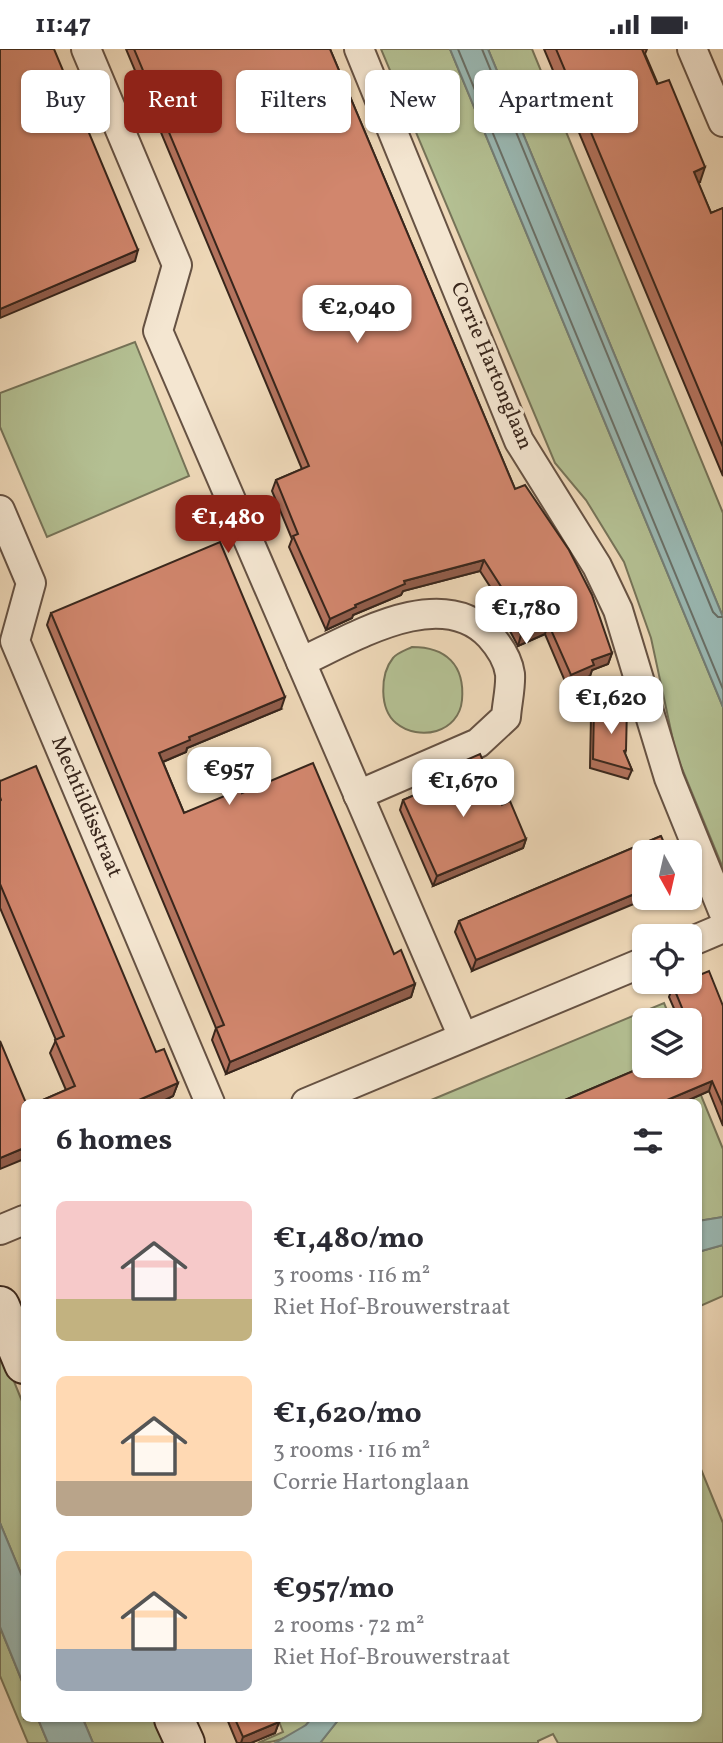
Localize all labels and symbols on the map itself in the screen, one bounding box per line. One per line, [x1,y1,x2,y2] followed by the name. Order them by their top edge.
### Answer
[443,278,539,454] street label: Corrie Hartonglaan
[300,285,414,345] pin: €2,040
[171,496,285,555] pin: €1,480
[469,587,583,646] pin: €1,780
[554,677,668,736] pin: €1,620
[43,732,129,882] street label: Mechtildisstraat
[188,747,270,807] pin: €957
[406,759,520,819] pin: €1,670
[632,840,702,910] north arrow

